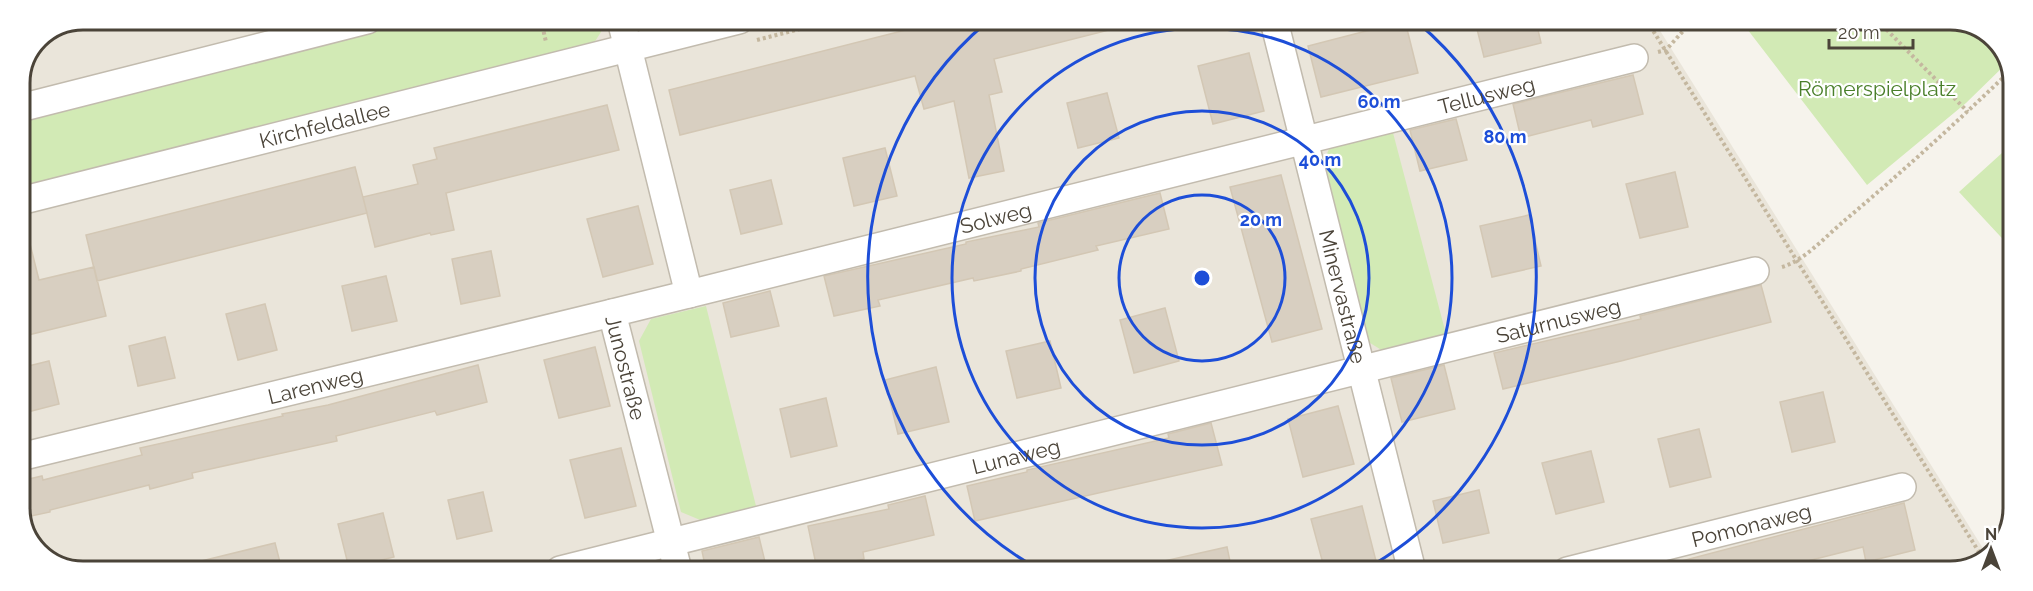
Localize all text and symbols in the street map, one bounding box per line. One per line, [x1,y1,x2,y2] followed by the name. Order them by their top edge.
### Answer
[1829,12,1913,50] scale bar
[1838,22,1880,43] text: 20 m
[1436,71,1537,119] street label: Tellusweg
[1798,76,1956,101] park label: Römerspielplatz
[1357,91,1401,112] text: 60 m
[256,96,393,153] street label: Kirchfeldallee
[1483,126,1527,147] text: 80 m
[1299,149,1341,170] text: 40 m
[957,197,1034,238] street label: Solweg
[1240,209,1282,230] text: 20 m
[1314,227,1372,366] street label: Minervastraße
[1192,268,1212,288] centre of rings
[1493,293,1623,348] street label: Saturnusweg
[601,313,651,423] street label: Junostraße
[265,362,366,409] street label: Larenweg
[969,433,1063,479] street label: Lunaweg
[1689,498,1814,552] street label: Pomonaweg
[1961,519,2021,579] north arrow
[1985,525,1997,544] text: N

